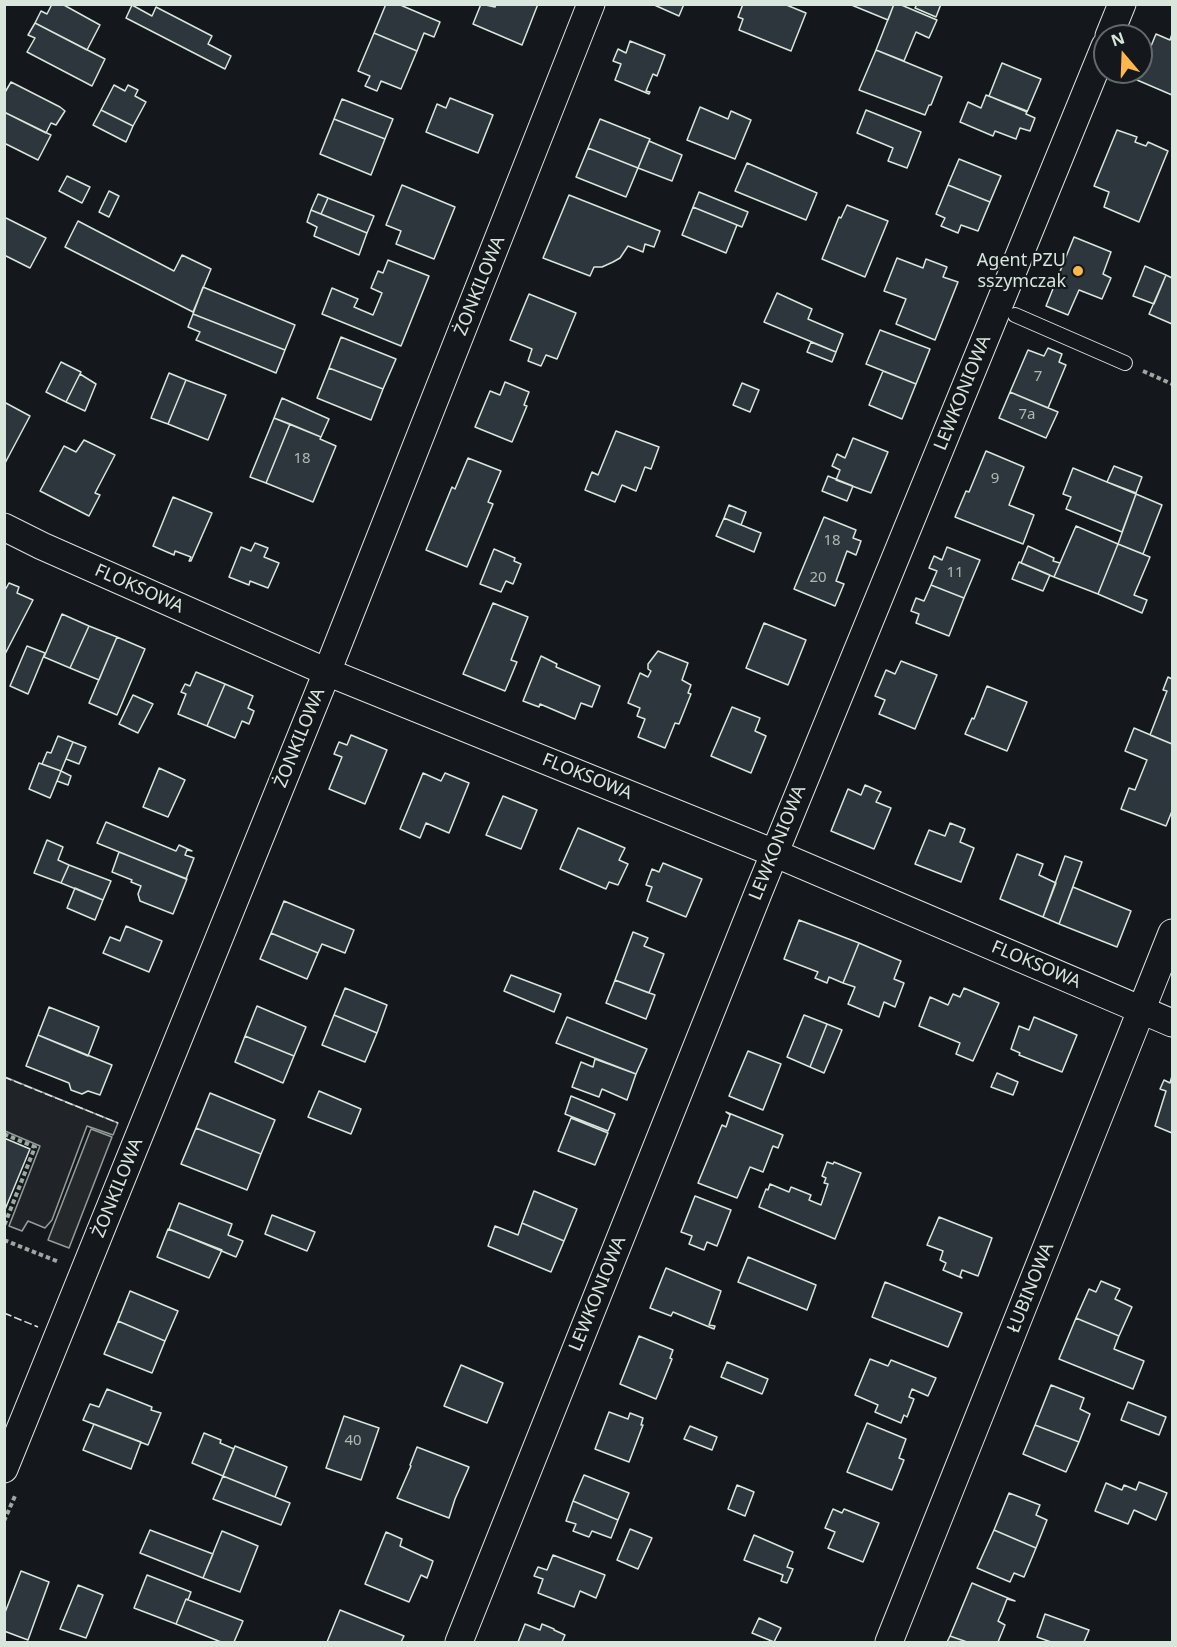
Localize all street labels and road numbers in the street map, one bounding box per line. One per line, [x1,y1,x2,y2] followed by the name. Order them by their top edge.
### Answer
[450,233,510,339] street label: ŻONKILOWA
[930,332,996,454] street label: LEWKONIOWA
[91,560,187,618] street label: FLOKSOWA
[270,685,330,791] street label: ŻONKILOWA
[539,749,635,805] street label: FLOKSOWA
[745,782,811,904] street label: LEWKONIOWA
[988,937,1084,993] street label: FLOKSOWA
[88,1135,148,1241] street label: ŻONKILOWA
[565,1233,631,1355] street label: LEWKONIOWA
[1003,1240,1059,1336] street label: ŁUBINOWA

